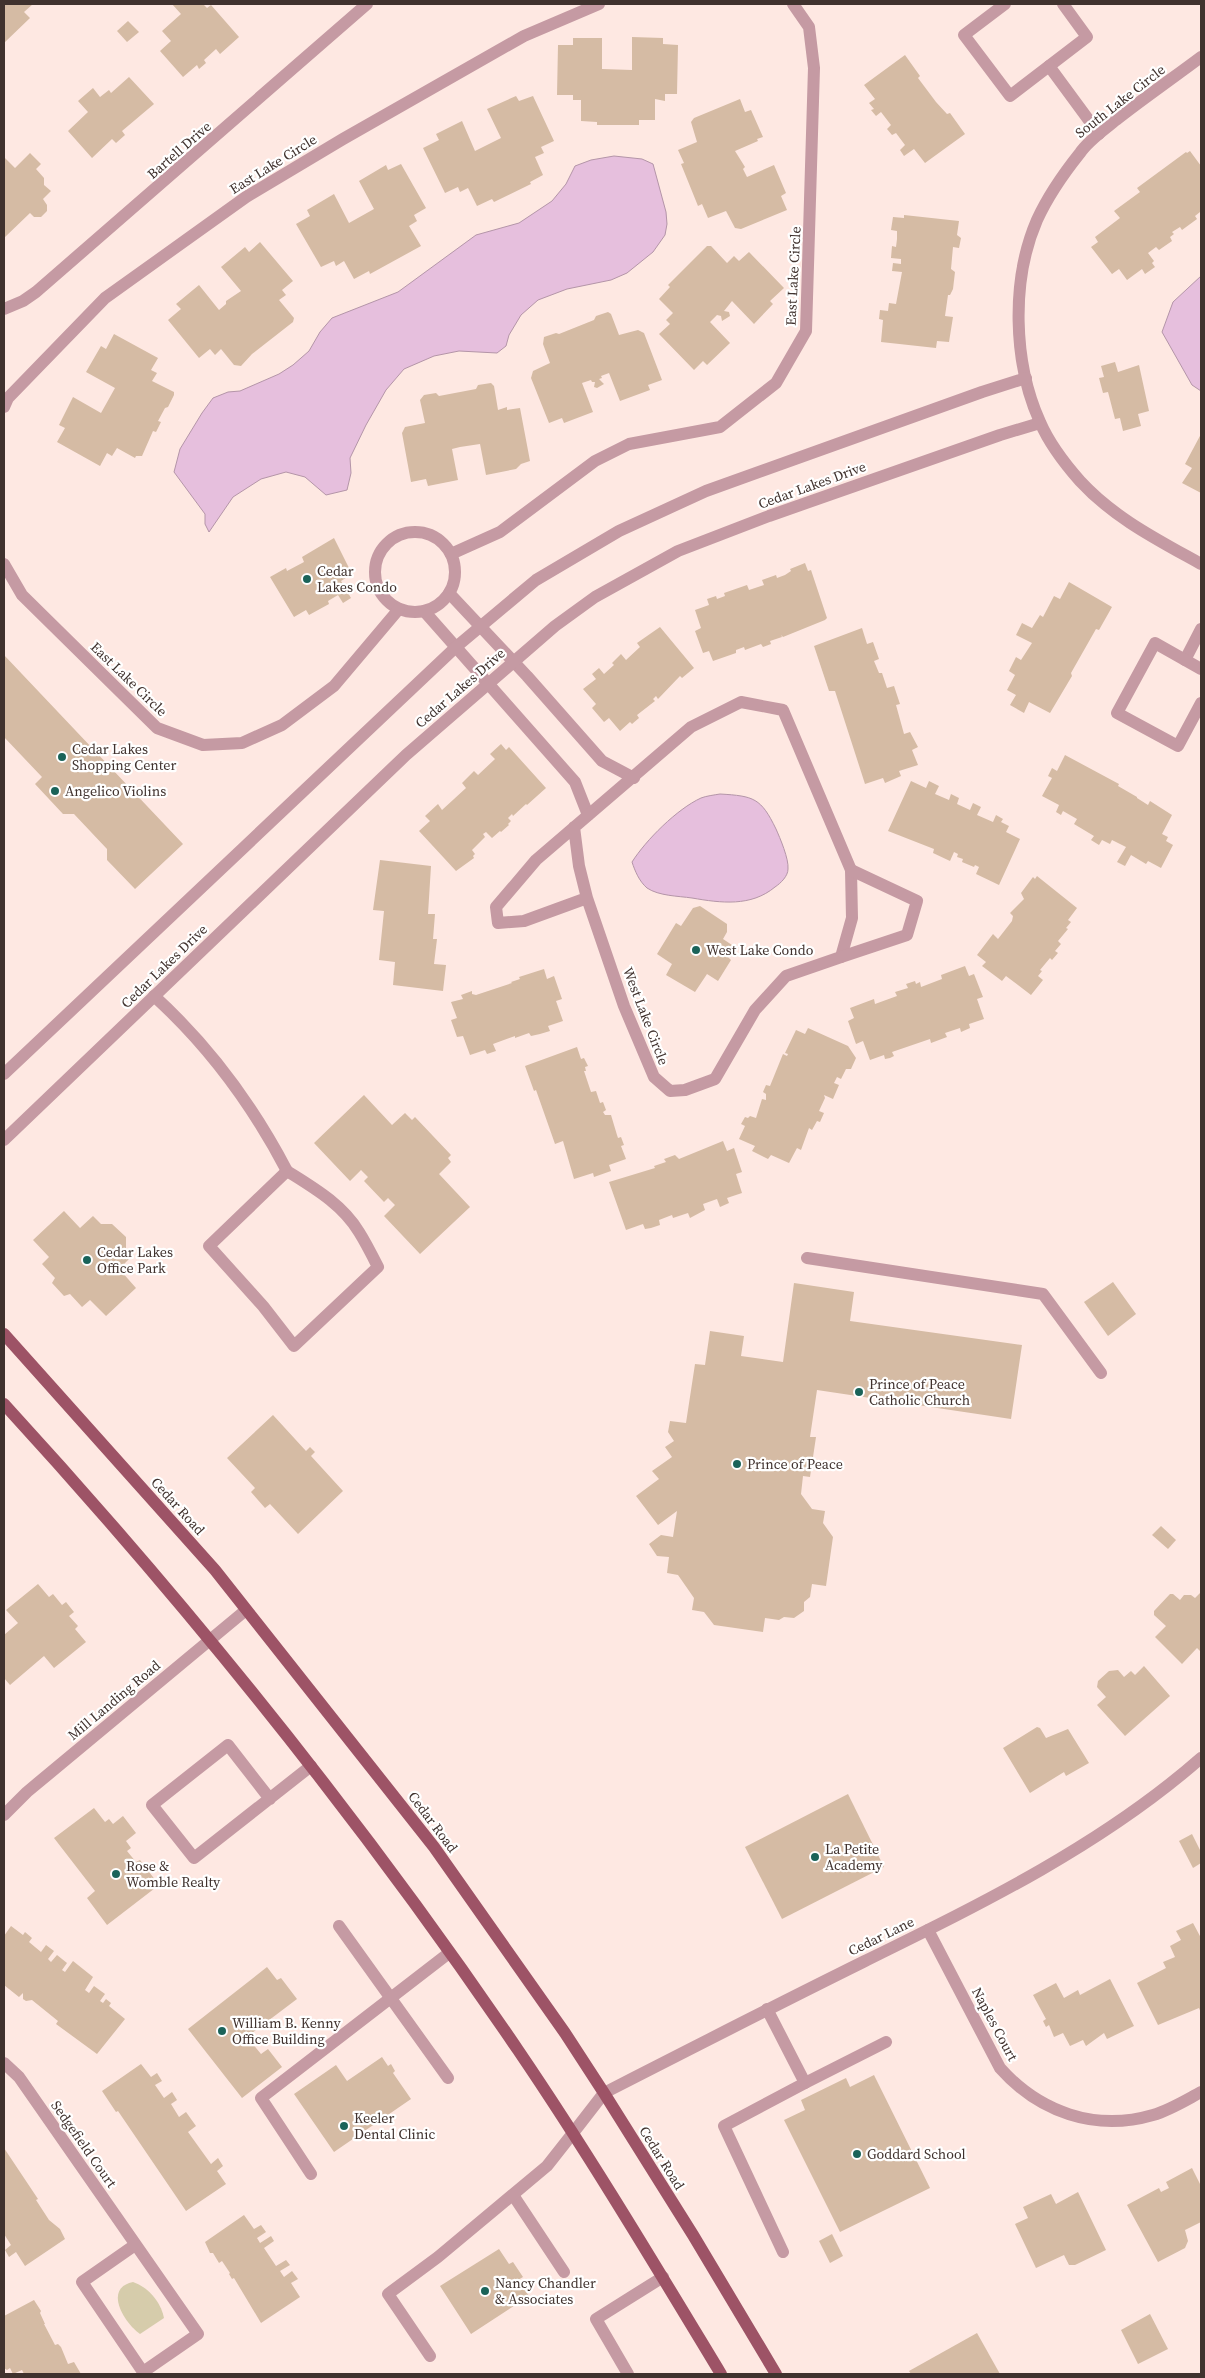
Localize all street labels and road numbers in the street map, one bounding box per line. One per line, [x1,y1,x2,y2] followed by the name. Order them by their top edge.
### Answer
[1071,60,1169,142] street label: South Lake Circle
[143,117,215,183] street label: Bartell Drive
[226,129,320,199] street label: East Lake Circle
[780,226,806,326] street label: East Lake Circle
[755,456,869,514] street label: Cedar Lakes Drive
[86,637,172,721] street label: East Lake Circle
[411,643,509,733] street label: Cedar Lakes Drive
[116,920,212,1012] street label: Cedar Lakes Drive
[618,964,674,1068] street label: West Lake Circle
[147,1473,209,1539] street label: Cedar Road
[63,1655,165,1745] street label: Mill Landing Road
[403,1787,463,1857] street label: Cedar Road
[845,1911,917,1961] street label: Cedar Lane
[967,1984,1023,2065] street label: Naples Court
[46,2096,122,2192] street label: Sedgefield Court
[635,2122,690,2194] street label: Cedar Road

